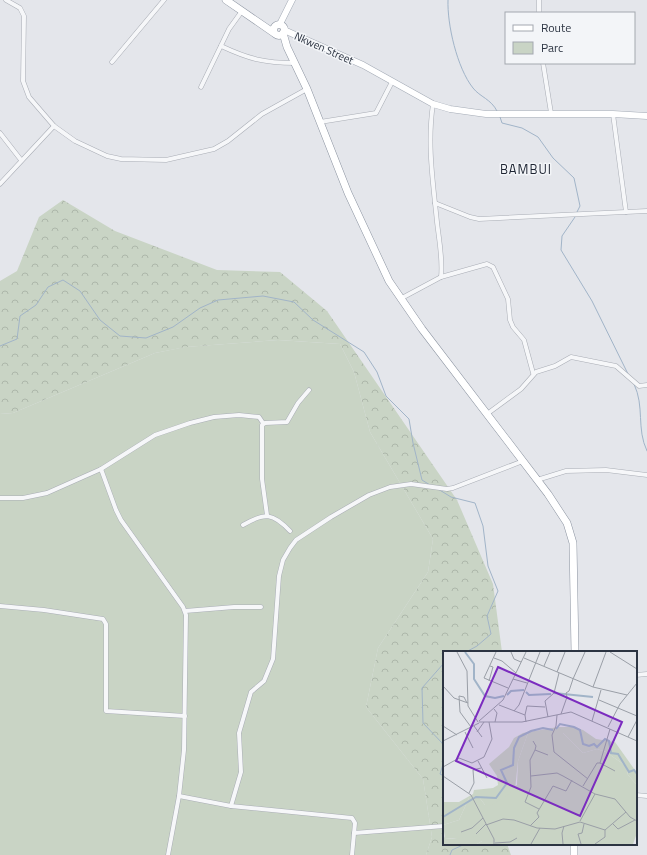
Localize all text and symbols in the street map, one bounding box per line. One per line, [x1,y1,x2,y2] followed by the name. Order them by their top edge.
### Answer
[505,12,635,64] legend
[541,18,571,37] text: Route
[292,28,356,68] street label: Nkwen Street
[541,38,563,57] text: Parc
[500,159,552,179] district label: BAMBUI
[443,651,637,845] inset map

